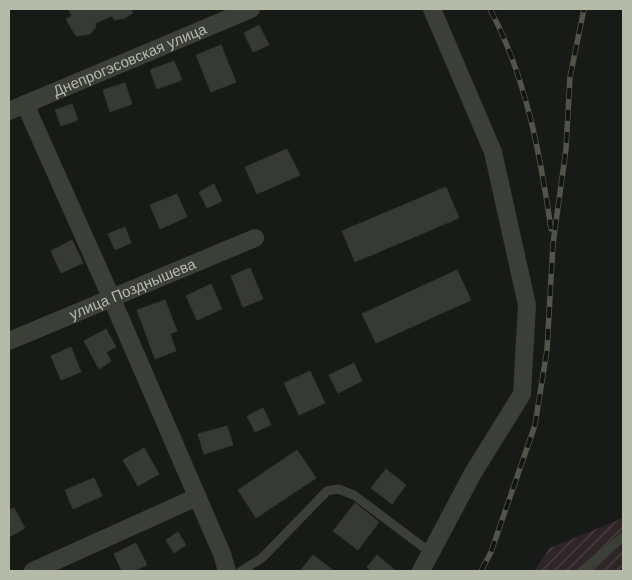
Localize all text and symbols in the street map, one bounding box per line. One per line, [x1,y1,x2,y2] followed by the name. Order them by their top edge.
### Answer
[50,20,209,100] street label: Днепрогэсовская улица
[67,255,199,323] street label: улица Позднышева

